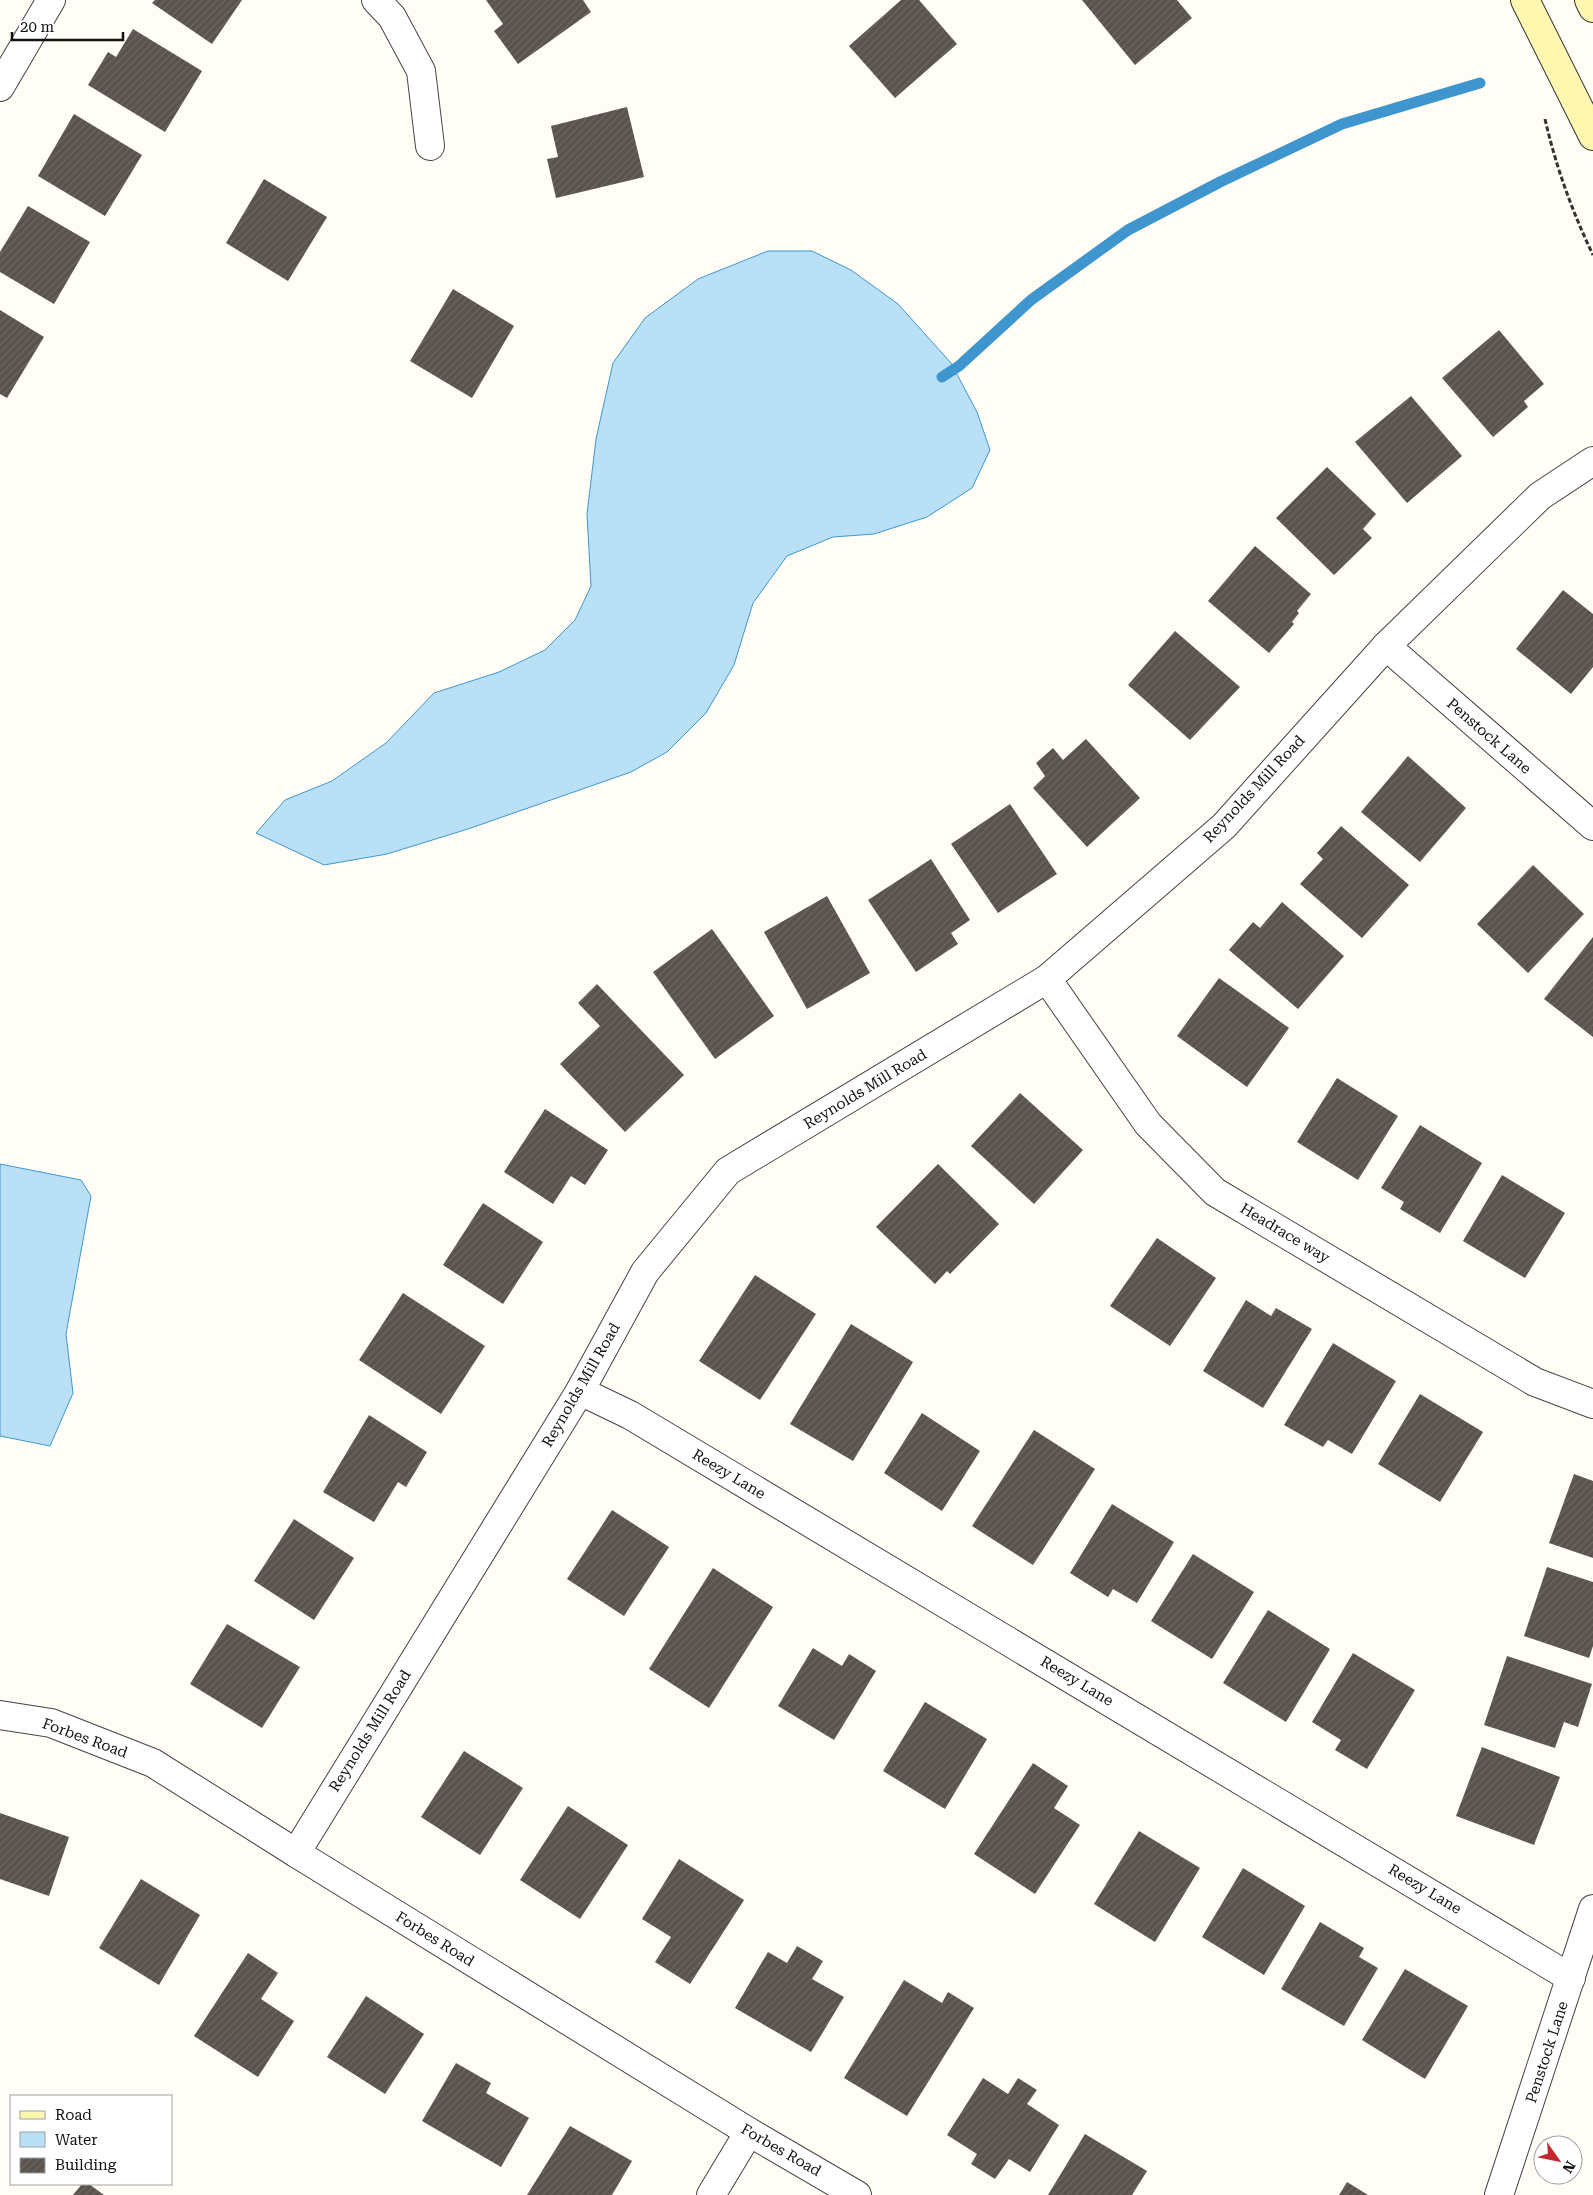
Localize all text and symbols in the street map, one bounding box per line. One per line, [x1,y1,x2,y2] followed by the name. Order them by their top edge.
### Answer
[12,10,124,42] scale bar
[20,18,55,36] text: 20 m
[1443,694,1535,778] street label: Penstock Lane
[1200,731,1309,846] street label: Reynolds Mill Road
[800,1045,930,1133] street label: Reynolds Mill Road
[1237,1199,1333,1267] street label: Headrace way
[538,1319,624,1450] street label: Reynolds Mill Road
[689,1445,769,1503] street label: Reezy Lane
[1037,1652,1117,1710] street label: Reezy Lane
[325,1666,415,1795] street label: Reynolds Mill Road
[40,1714,130,1762] street label: Forbes Road
[1385,1860,1465,1918] street label: Reezy Lane
[392,1908,478,1971] street label: Forbes Road
[1522,1999,1572,2105] street label: Penstock Lane
[10,2095,172,2185] legend
[55,2106,92,2124] text: Road
[738,2120,825,2180] street label: Forbes Road
[55,2131,97,2149] text: Water
[1533,2135,1583,2185] north arrow
[55,2156,117,2174] text: Building
[1559,2158,1579,2176] text: N

